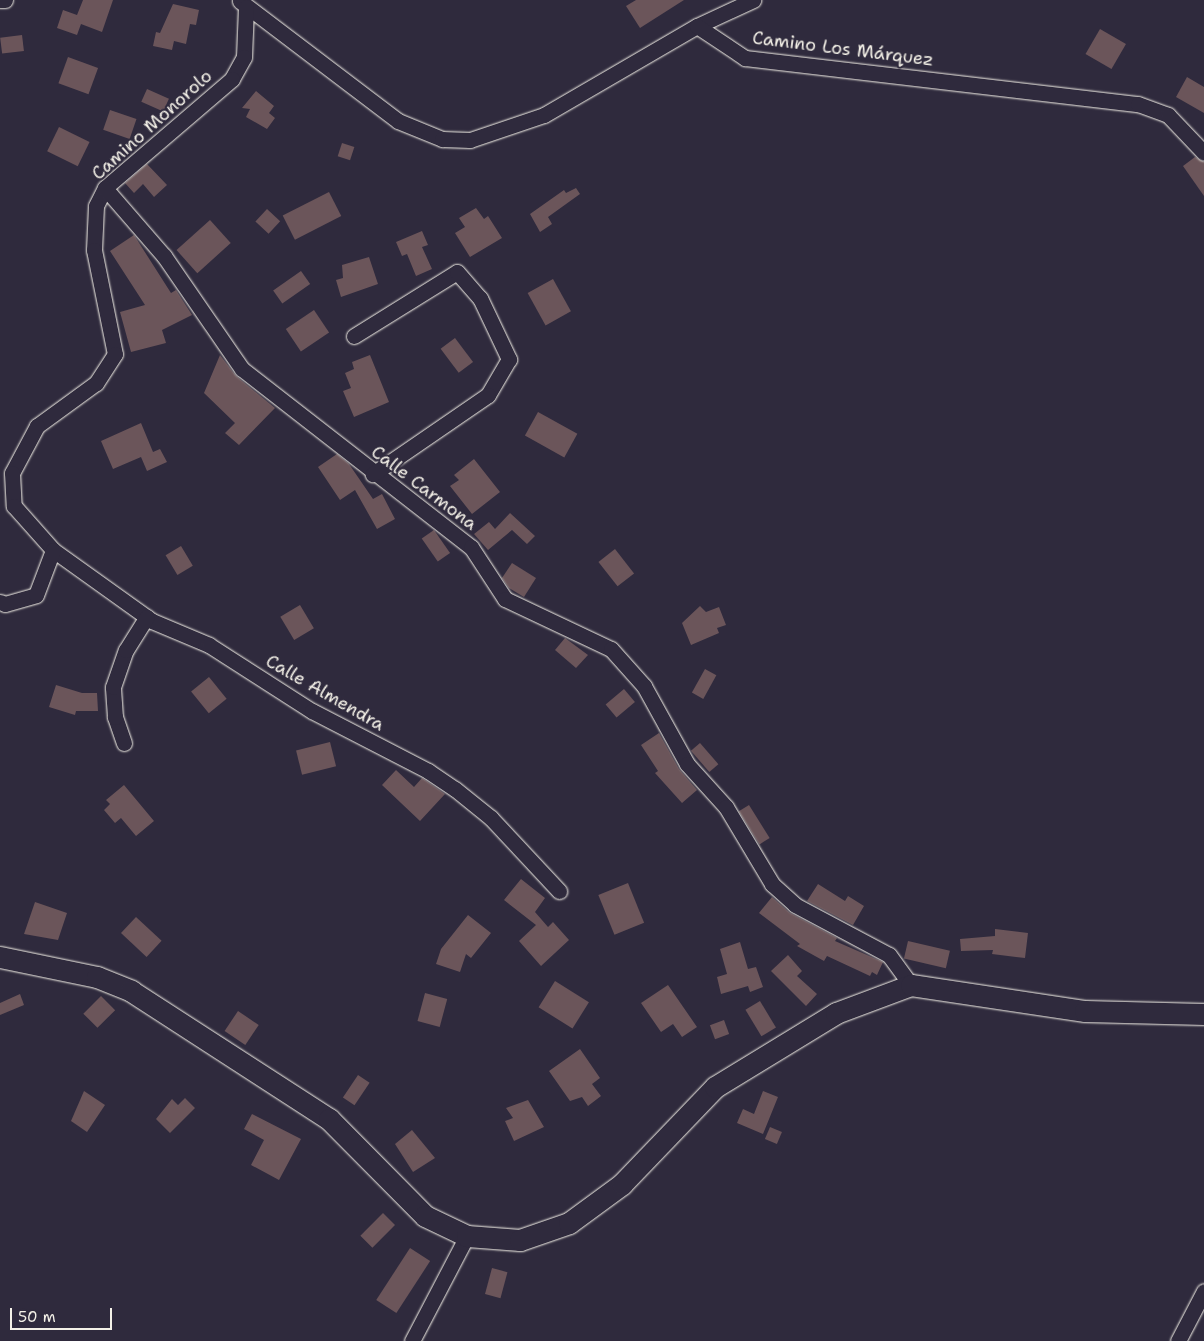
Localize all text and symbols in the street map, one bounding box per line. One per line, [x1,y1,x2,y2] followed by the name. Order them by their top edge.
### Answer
[751,27,935,71] street label: Camino Los Márquez
[87,65,217,185] street label: Camino Monorolo
[367,441,481,535] street label: Calle Carmona
[262,650,388,736] street label: Calle Almendra
[12,1298,115,1330] scale bar
[18,1307,56,1327] text: 50 m

